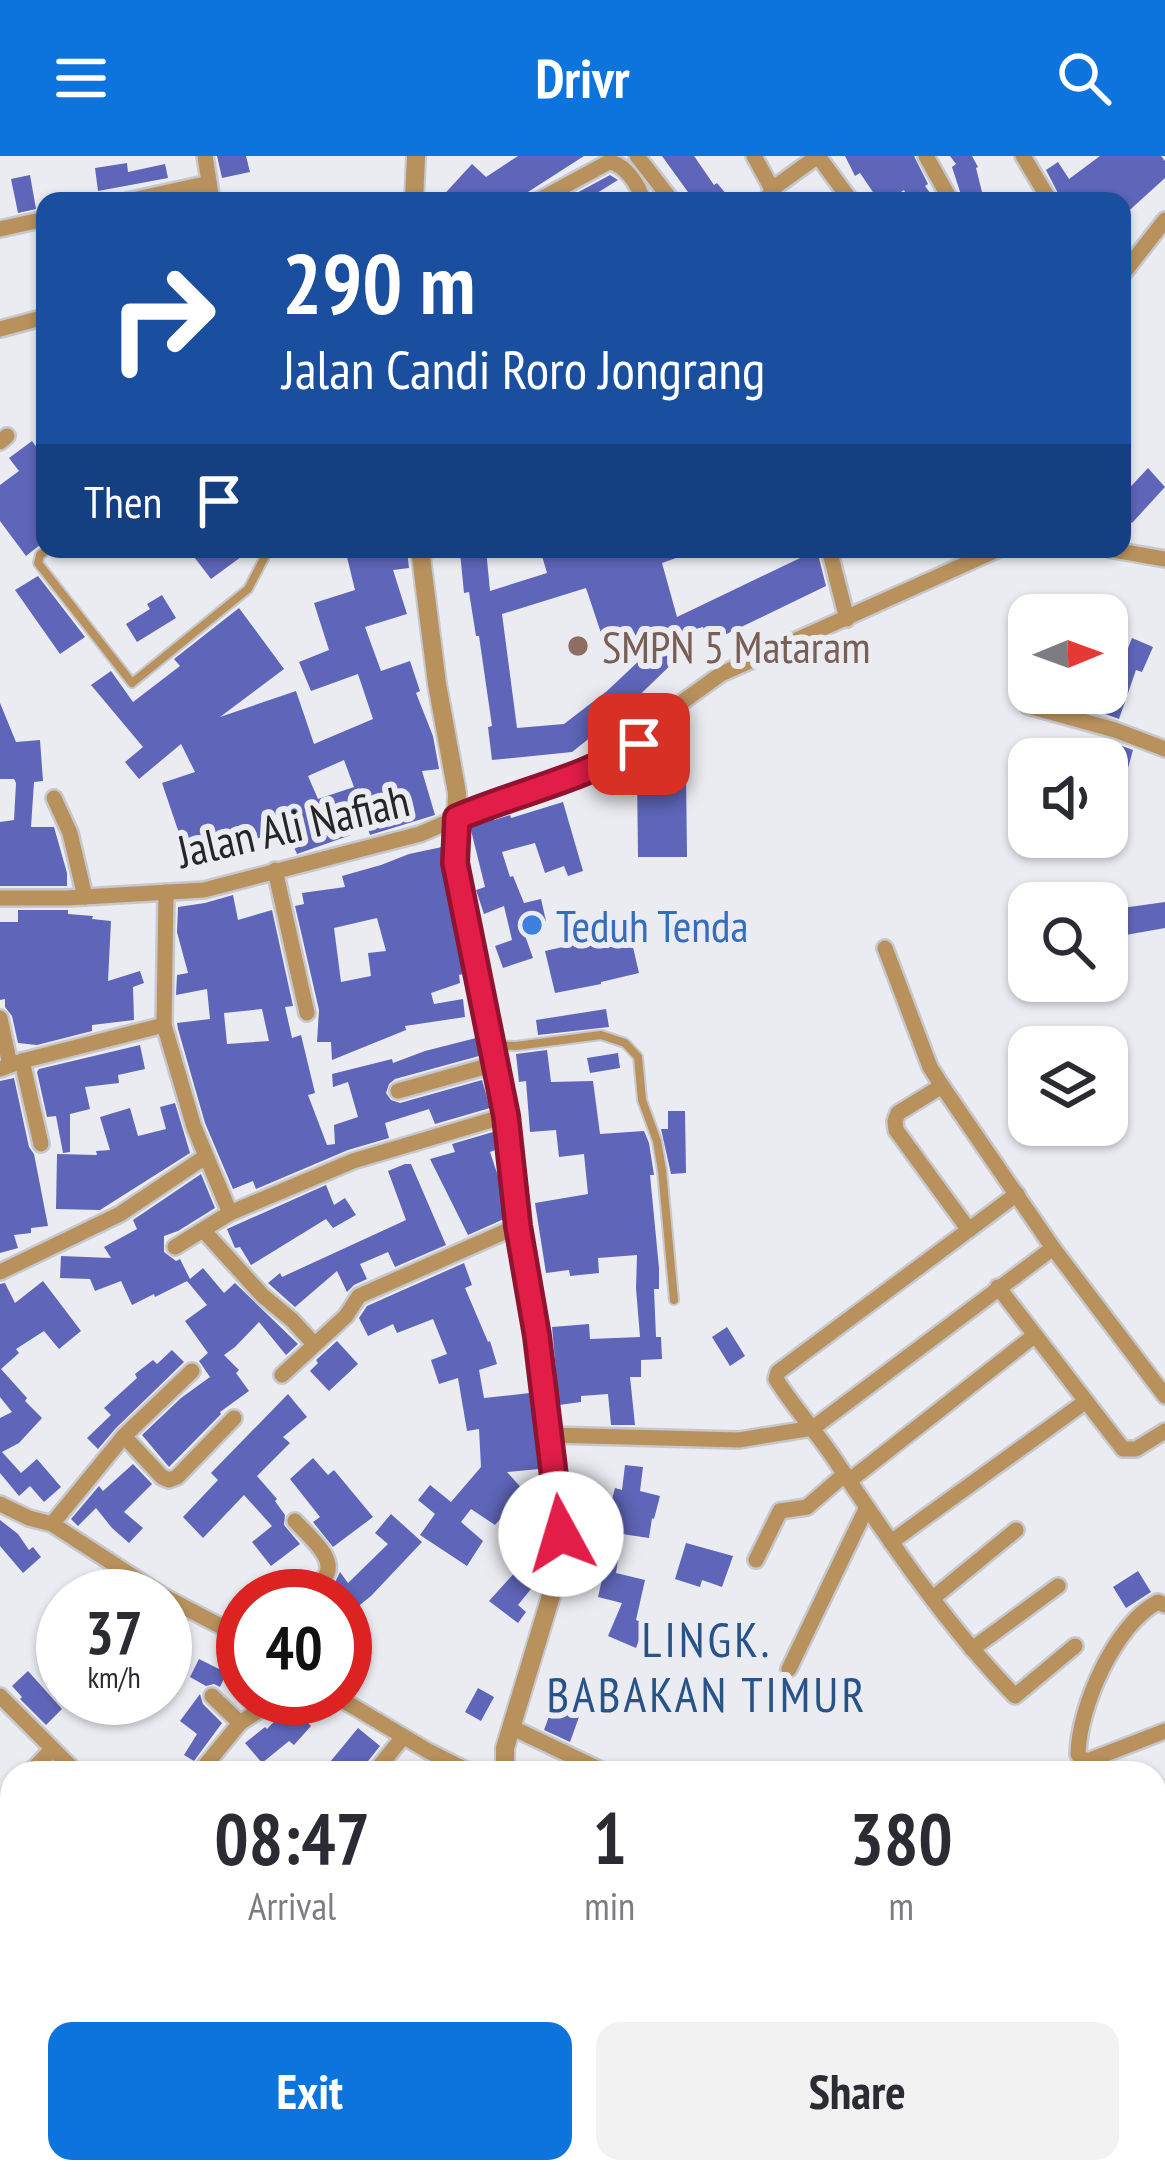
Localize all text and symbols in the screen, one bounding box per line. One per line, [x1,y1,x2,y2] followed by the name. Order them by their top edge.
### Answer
[535,43,630,113] text: Drivr
[48,45,114,111] icon: menu
[1051,45,1117,111] icon: search
[282,228,475,337] text: 290 m
[84,240,240,396] icon: right
[282,334,765,404] text: Jalan Candi Roro Jongrang
[186,468,252,534] icon: arrive
[84,472,162,530] text: Then
[1008,594,1128,714] north arrow
[1008,594,1128,1146] map controls
[602,617,870,675] place label: SMPN 5 Mataram
[565,633,591,659] marker: SMPN 5 Mataram
[588,693,690,795] pin
[606,711,672,777] icon: arrive
[1008,738,1128,858] button: sound
[169,770,415,880] street label: Jalan Ali Nafiah
[1008,882,1128,1002] button: search
[556,896,749,954] place label: Teduh Tenda
[519,912,545,938] marker: Teduh Tenda
[1008,1026,1128,1146] button: layers
[498,1471,624,1597] position arrow
[216,1569,372,1725] speed limit sign: 40
[85,1593,143,1671] text: 37
[547,1608,867,1725] district label: LINGK. BABAKAN TIMUR
[87,1657,141,1696] text: km/h
[214,1791,370,1884] text: 08:47
[593,1791,627,1884] text: 1
[849,1791,953,1884] text: 380
[248,1880,336,1931] text: Arrival
[584,1880,635,1931] text: min
[888,1880,914,1931] text: m
[48,2022,572,2160] button: Exit
[596,2022,1119,2160] button: Share

